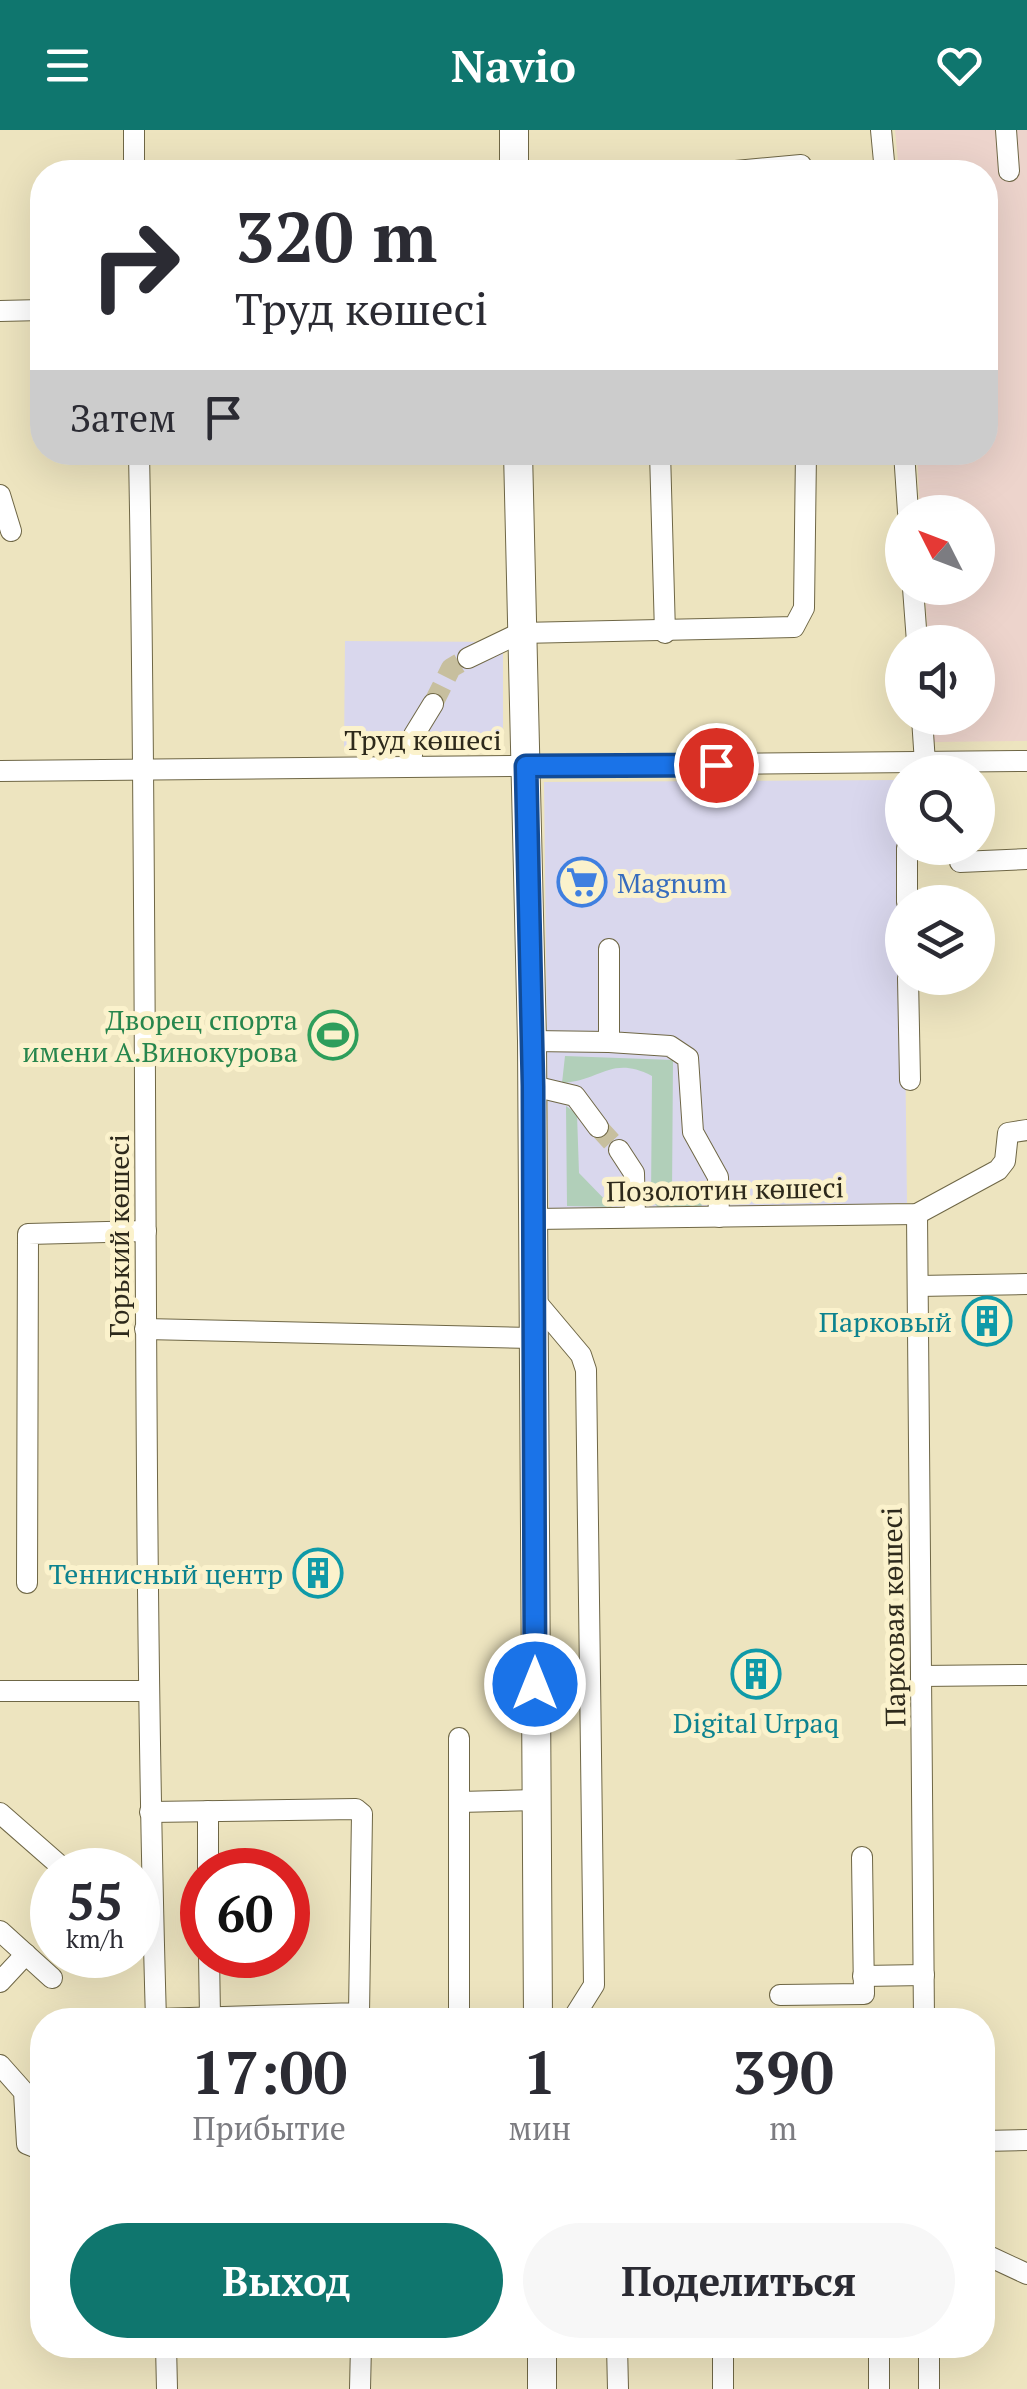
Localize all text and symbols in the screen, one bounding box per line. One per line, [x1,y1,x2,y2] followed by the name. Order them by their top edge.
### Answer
[451,35,576,95] text: Navio
[40,38,95,93] icon: menu
[932,38,987,93] icon: heart
[235,189,437,282] text: 320 m
[70,200,200,330] icon: right
[235,278,488,338] text: Труд көшесі
[196,390,251,445] icon: arrive
[70,393,176,443] text: Затем
[885,495,995,605] north arrow
[885,495,995,995] map controls
[885,625,995,735] button: sound
[344,721,502,758] street label: Труд көшесі
[674,723,759,808] pin
[689,738,744,793] icon: arrive
[885,755,995,865] button: search
[556,856,608,908] supermarket icon: Magnum
[617,864,727,901] place label: Magnum
[885,885,995,995] button: layers
[22,1001,298,1070] place label: Дворец спорта имени А.Винокурова
[307,1009,359,1061] sports icon: Дворец спорта имени А.Винокурова
[100,1134,137,1338] street label: Горький көшесі
[606,1168,844,1210] street label: Позолотин көшесі
[961,1295,1013,1347] building icon: Парковый
[819,1303,952,1340] place label: Парковый
[873,1507,913,1727] street label: Парковая көшесі
[292,1547,344,1599] building icon: Теннисный центр
[49,1555,283,1592] place label: Теннисный центр
[483,1632,587,1736] position arrow
[730,1648,782,1700] building icon: Digital Urpaq
[673,1704,839,1741] place label: Digital Urpaq
[180,1848,310,1978] speed limit sign: 60
[67,1868,123,1934] text: 55
[66,1922,124,1955] text: km/h
[191,2032,347,2111] text: 17:00
[523,2032,557,2111] text: 1
[732,2032,834,2111] text: 390
[192,2107,346,2149] text: Прибытие
[508,2107,571,2149] text: мин
[769,2107,797,2149] text: m
[70,2223,503,2338] button: Выход
[523,2223,955,2338] button: Поделиться

